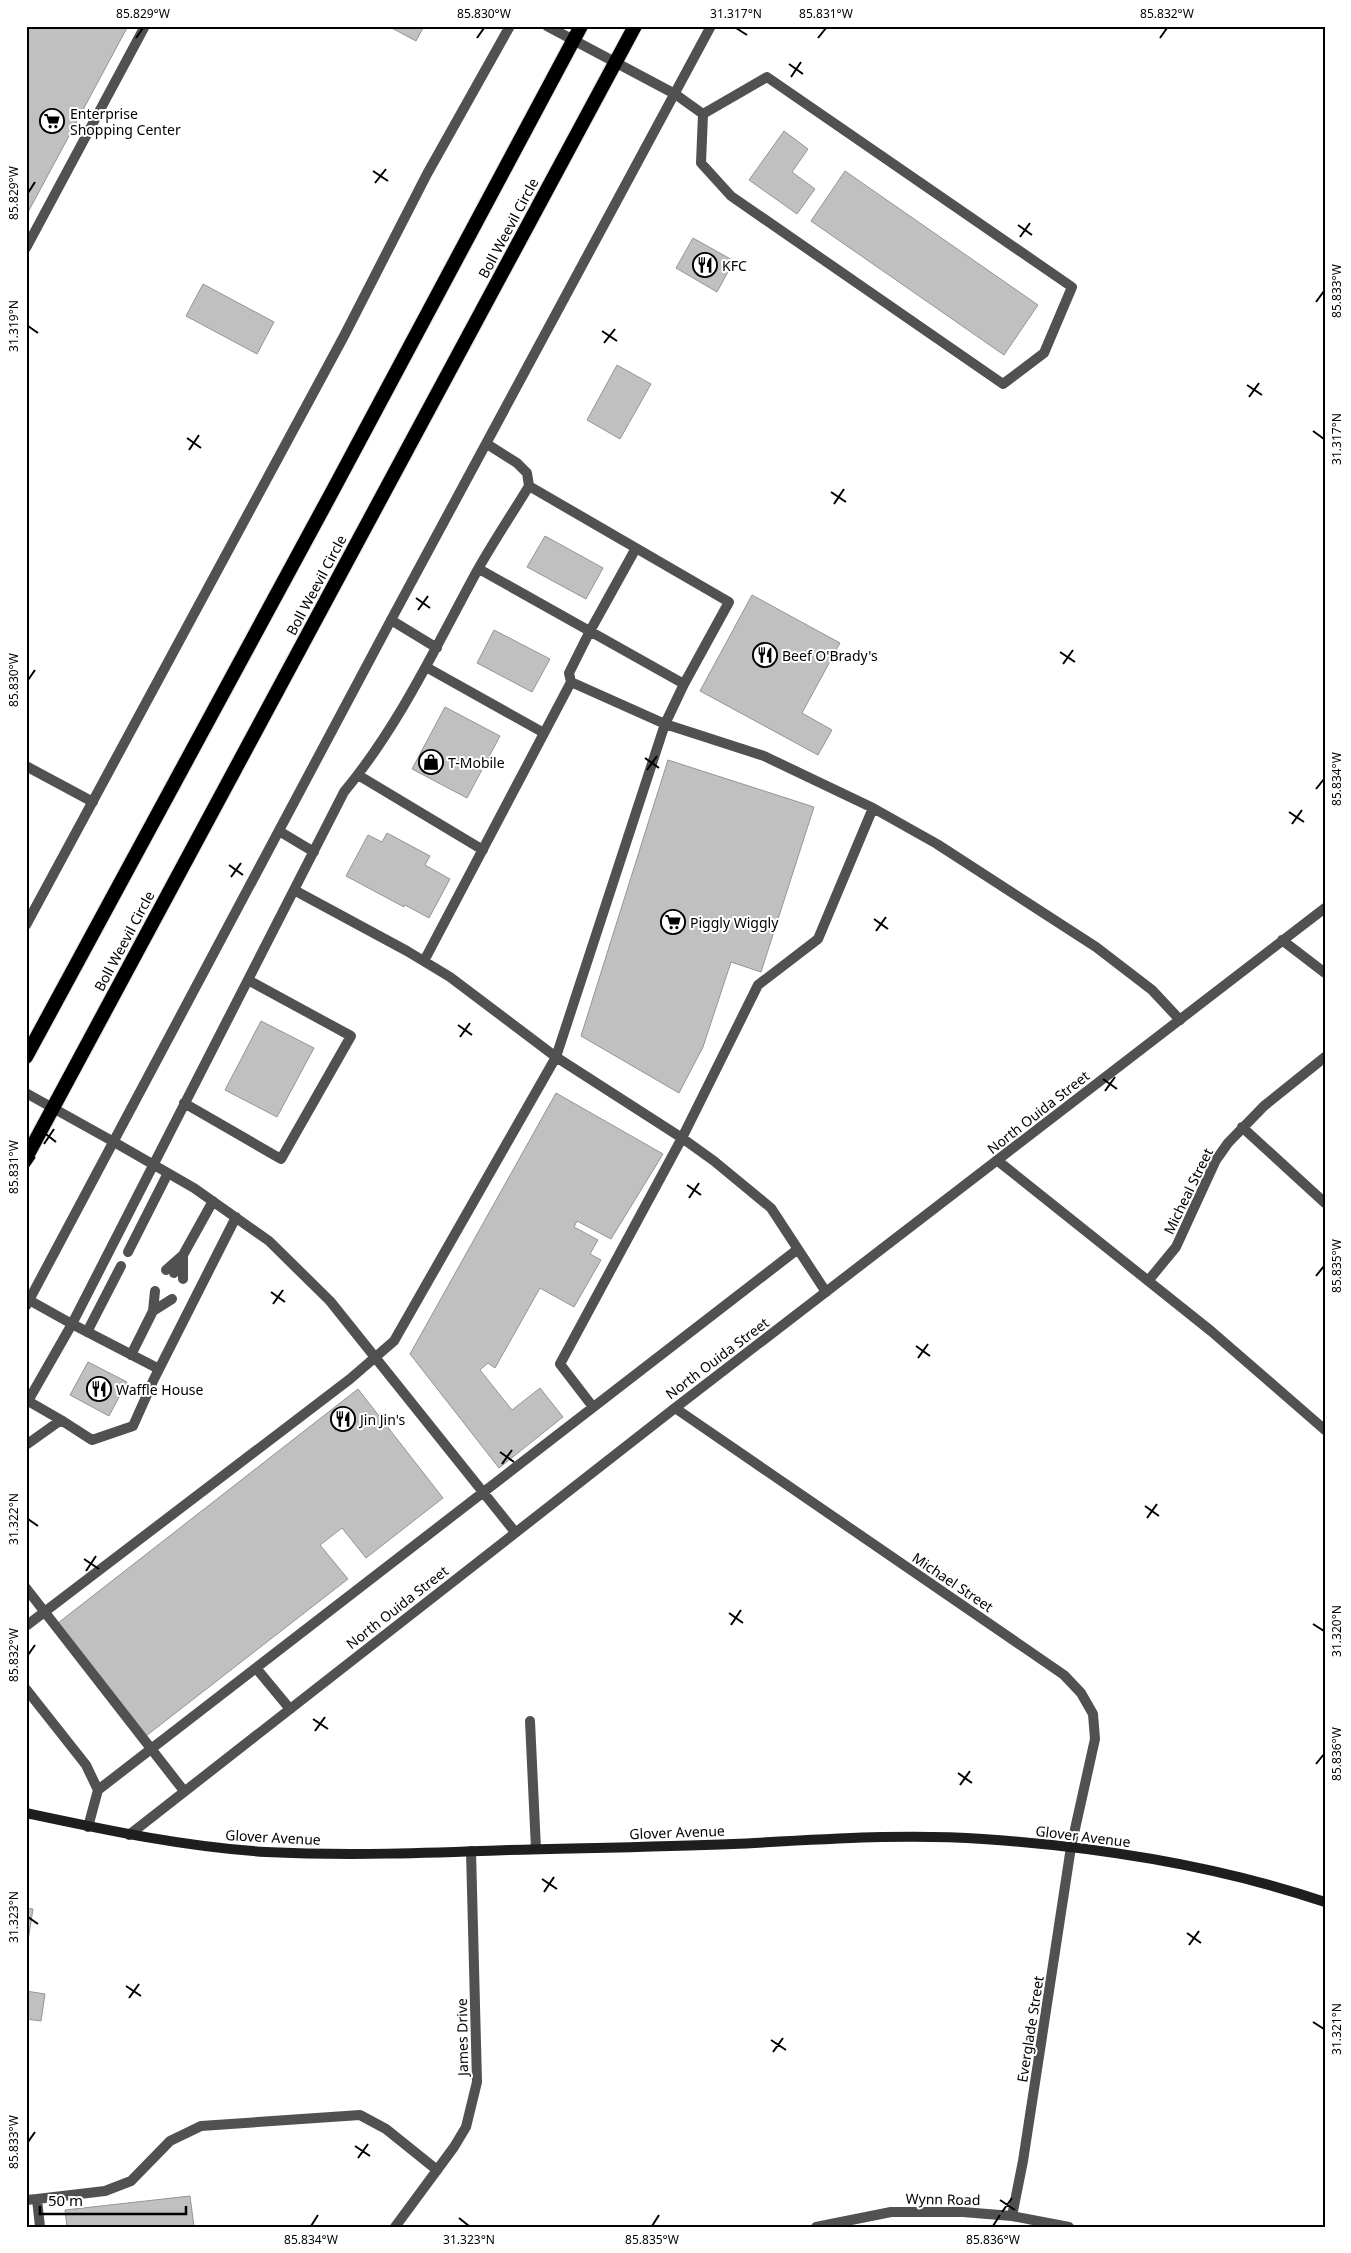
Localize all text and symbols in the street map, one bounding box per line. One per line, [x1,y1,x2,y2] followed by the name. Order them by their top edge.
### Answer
[116,5,170,22] text: 85.829°W
[457,5,511,22] text: 85.830°W
[710,5,762,22] text: 31.317°N
[799,5,853,22] text: 85.831°W
[1140,5,1194,22] text: 85.832°W
[70,104,181,139] place label: Enterprise Shopping Center
[39,108,65,134] supermarket icon: Enterprise Shopping Center
[5,166,22,220] text: 85.829°W
[474,175,542,281] street label: Boll Weevil Circle
[692,252,718,278] restaurant icon: KFC
[722,256,747,275] place label: KFC
[1328,264,1345,318] text: 85.833°W
[5,300,22,352] text: 31.319°N
[1328,413,1345,465] text: 31.317°N
[282,532,350,638] street label: Boll Weevil Circle
[752,642,778,668] restaurant icon: Beef O'Brady's
[782,646,878,665] place label: Beef O'Brady's
[5,653,22,707] text: 85.830°W
[418,749,444,775] shop icon: T-Mobile
[1328,752,1345,806] text: 85.834°W
[448,753,505,772] place label: T-Mobile
[90,888,158,994] street label: Boll Weevil Circle
[660,909,686,935] supermarket icon: Piggly Wiggly
[690,913,779,932] place label: Piggly Wiggly
[983,1066,1093,1158] street label: North Ouida Street
[5,1140,22,1194] text: 85.831°W
[1159,1145,1217,1237] street label: Micheal Street
[1328,1239,1345,1293] text: 85.835°W
[662,1313,772,1403] street label: North Ouida Street
[86,1376,112,1402] restaurant icon: Waffle House
[116,1380,204,1399] place label: Waffle House
[330,1406,356,1432] restaurant icon: Jin Jin's
[358,1410,405,1429] place label: Jin Jin's
[5,1493,22,1545] text: 31.322°N
[909,1548,997,1616] street label: Michael Street
[342,1561,452,1653] street label: North Ouida Street
[1328,1605,1345,1657] text: 31.320°N
[5,1628,22,1682] text: 85.832°W
[1328,1727,1345,1781] text: 85.836°W
[629,1821,725,1843] street label: Glover Avenue
[1034,1821,1132,1851] street label: Glover Avenue
[225,1825,321,1849] street label: Glover Avenue
[5,1891,22,1943] text: 31.323°N
[1012,1974,1048,2084] street label: Everglade Street
[452,1998,472,2078] street label: James Drive
[1328,2003,1345,2055] text: 31.321°N
[5,2115,22,2169] text: 85.833°W
[40,2183,186,2215] scale bar
[905,2189,981,2209] street label: Wynn Road
[48,2190,83,2210] text: 50 m
[284,2231,338,2248] text: 85.834°W
[443,2231,495,2248] text: 31.323°N
[625,2231,679,2248] text: 85.835°W
[966,2231,1020,2248] text: 85.836°W

